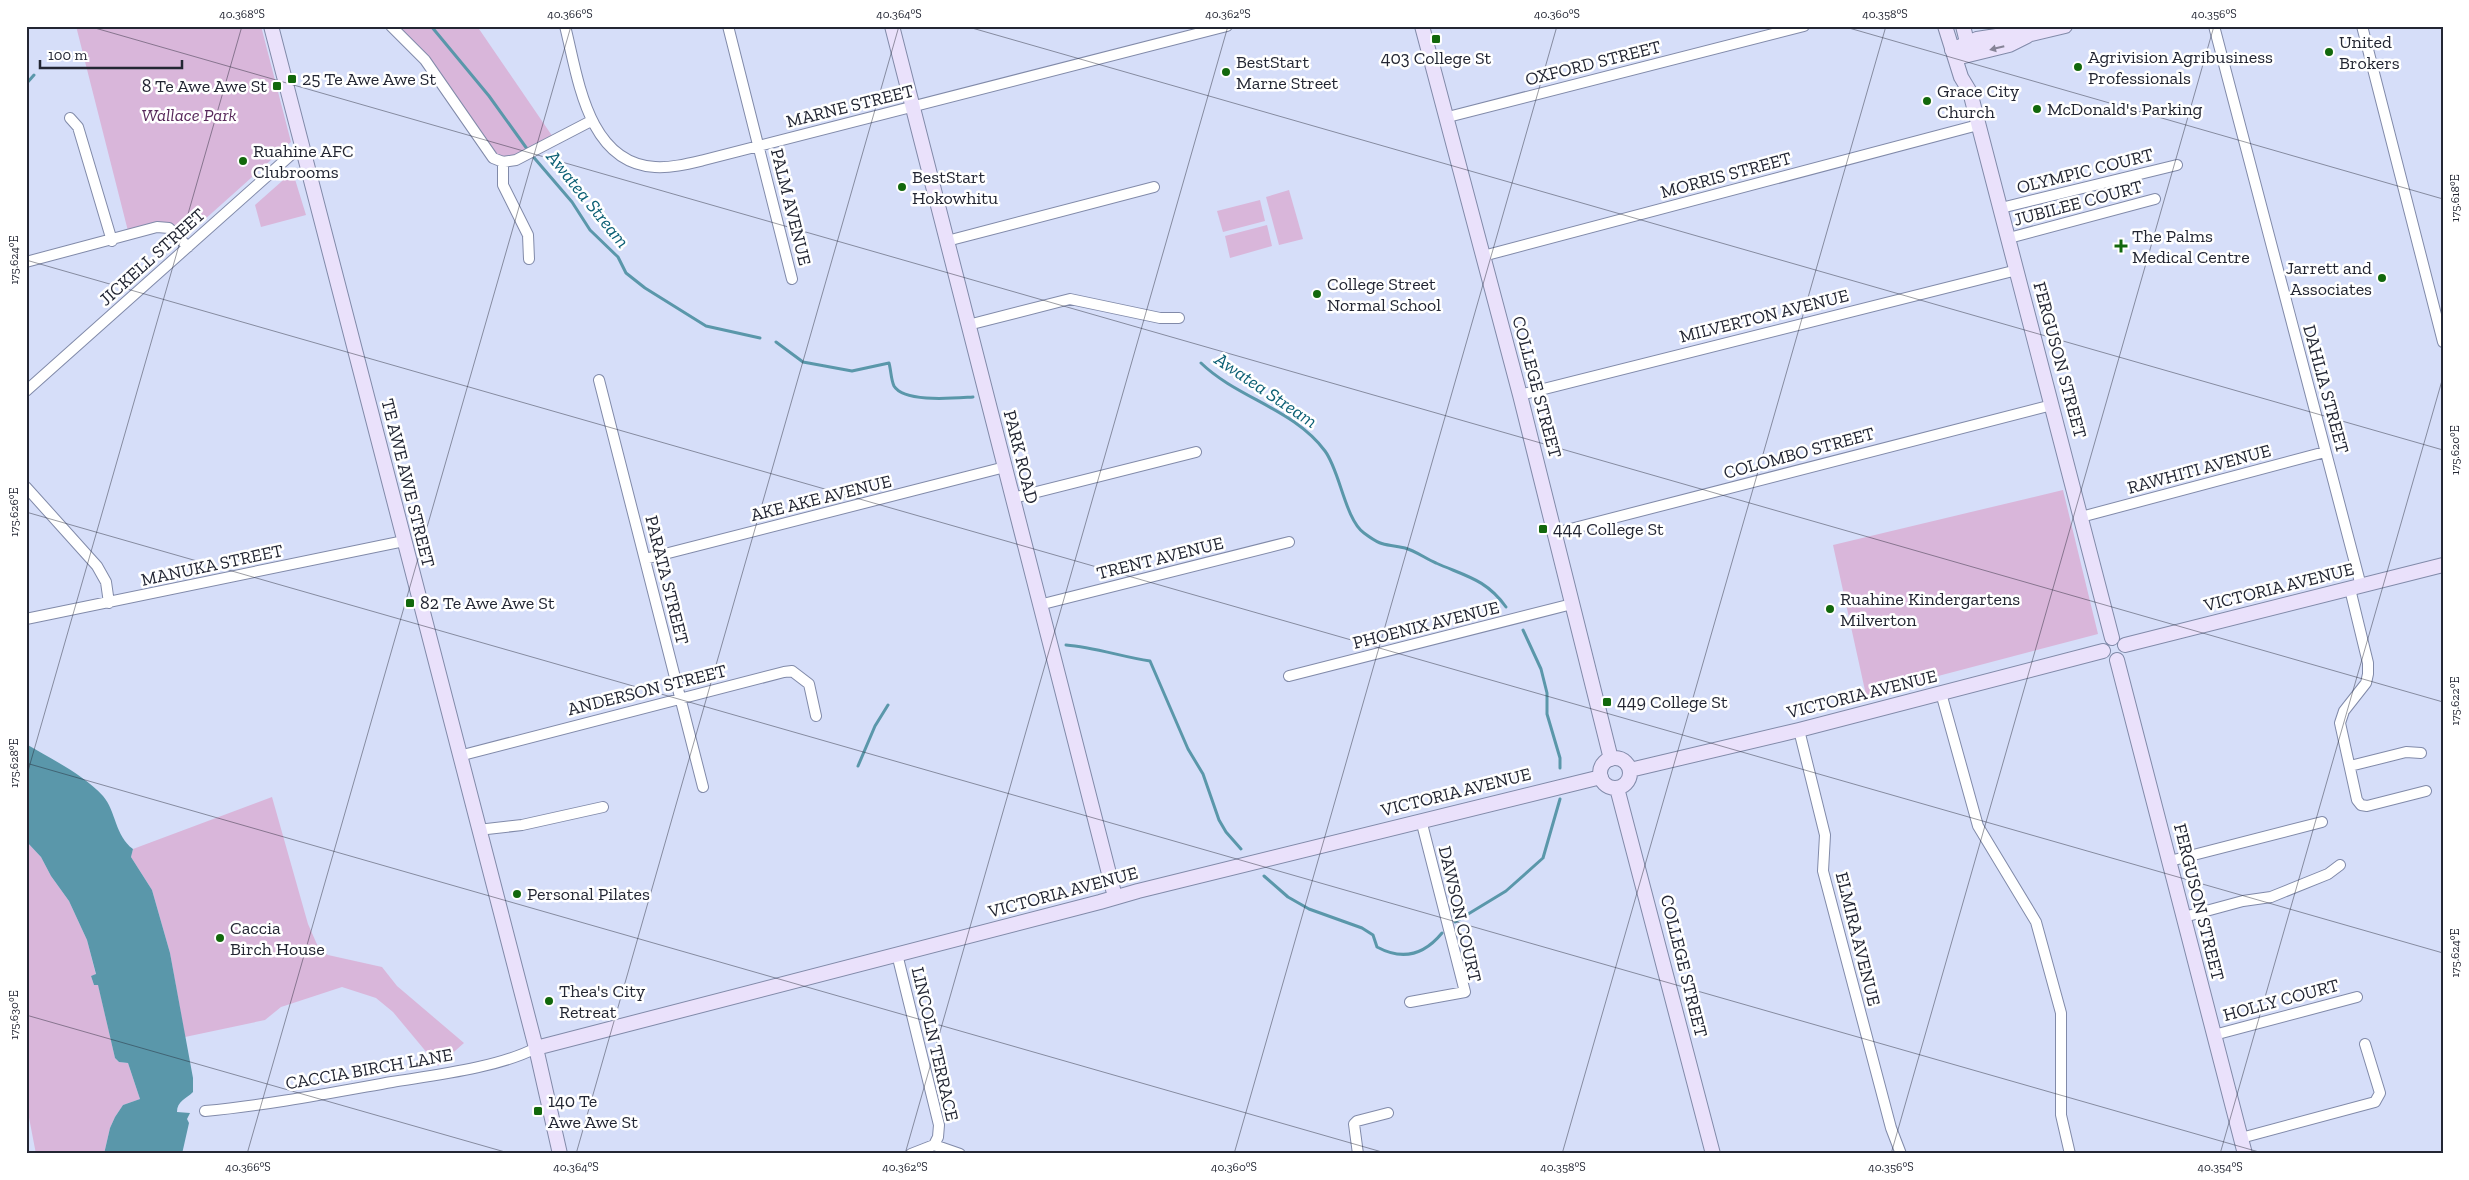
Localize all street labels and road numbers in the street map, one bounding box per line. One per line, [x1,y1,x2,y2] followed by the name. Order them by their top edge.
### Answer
[1523,36,1663,90] street label: OXFORD STREET
[784,80,916,132] street label: MARNE STREET
[2014,143,2156,199] street label: OLYMPIC COURT
[766,146,816,268] street label: PALM AVENUE
[1658,147,1794,203] street label: MORRIS STREET
[2011,175,2145,231] street label: JUBILEE COURT
[94,204,210,310] street label: JICKELL STREET
[2029,279,2091,441] street label: FERGUSON STREET
[1677,284,1851,348] street label: MILVERTON AVENUE
[1507,314,1567,460] street label: COLLEGE STREET
[2298,322,2354,456] street label: DAHLIA STREET
[376,396,440,570] street label: TE AWE AWE STREET
[999,408,1043,506] street label: PARK ROAD
[1721,422,1877,484] street label: COLOMBO STREET
[2125,439,2273,499] street label: RAWHITI AVENUE
[748,470,894,526] street label: AKE AKE AVENUE
[640,513,694,647] street label: PARATA STREET
[1094,532,1226,584] street label: TRENT AVENUE
[139,539,285,591] street label: MANUKA STREET
[2201,558,2356,617] street label: VICTORIA AVENUE
[1350,596,1502,654] street label: PHOENIX AVENUE
[565,660,729,720] street label: ANDERSON STREET
[1784,665,1939,724] street label: VICTORIA AVENUE
[1378,763,1533,822] street label: VICTORIA AVENUE
[2169,821,2229,983] street label: FERGUSON STREET
[1434,844,1486,984] street label: DAWSON COURT
[985,861,1140,923] street label: VICTORIA AVENUE
[1831,870,1885,1008] street label: ELMIRA AVENUE
[1656,892,1712,1040] street label: COLLEGE STREET
[907,965,963,1123] street label: LINCOLN TERRACE
[2221,974,2341,1026] street label: HOLLY COURT
[284,1043,454,1095] street label: CACCIA BIRCH LANE

